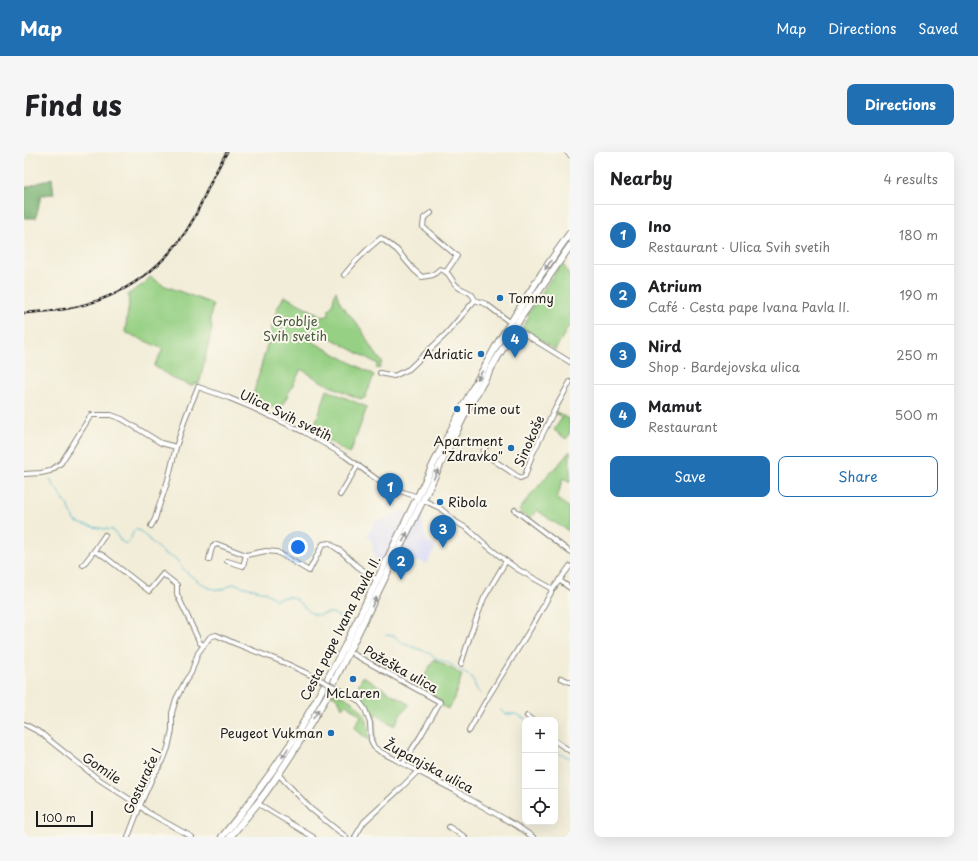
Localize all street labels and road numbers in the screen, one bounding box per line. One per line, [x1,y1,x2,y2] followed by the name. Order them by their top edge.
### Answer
[237,384,336,445] street label: Ulica Svih svetih
[509,412,548,470] street label: Sinokoše
[295,552,384,704] street label: Cesta pape Ivana Pavla II.
[360,640,443,697] street label: Požeška ulica
[381,734,478,798] street label: Županjska ulica
[118,745,165,817] street label: Gosturače I
[79,747,126,788] street label: Gomile

